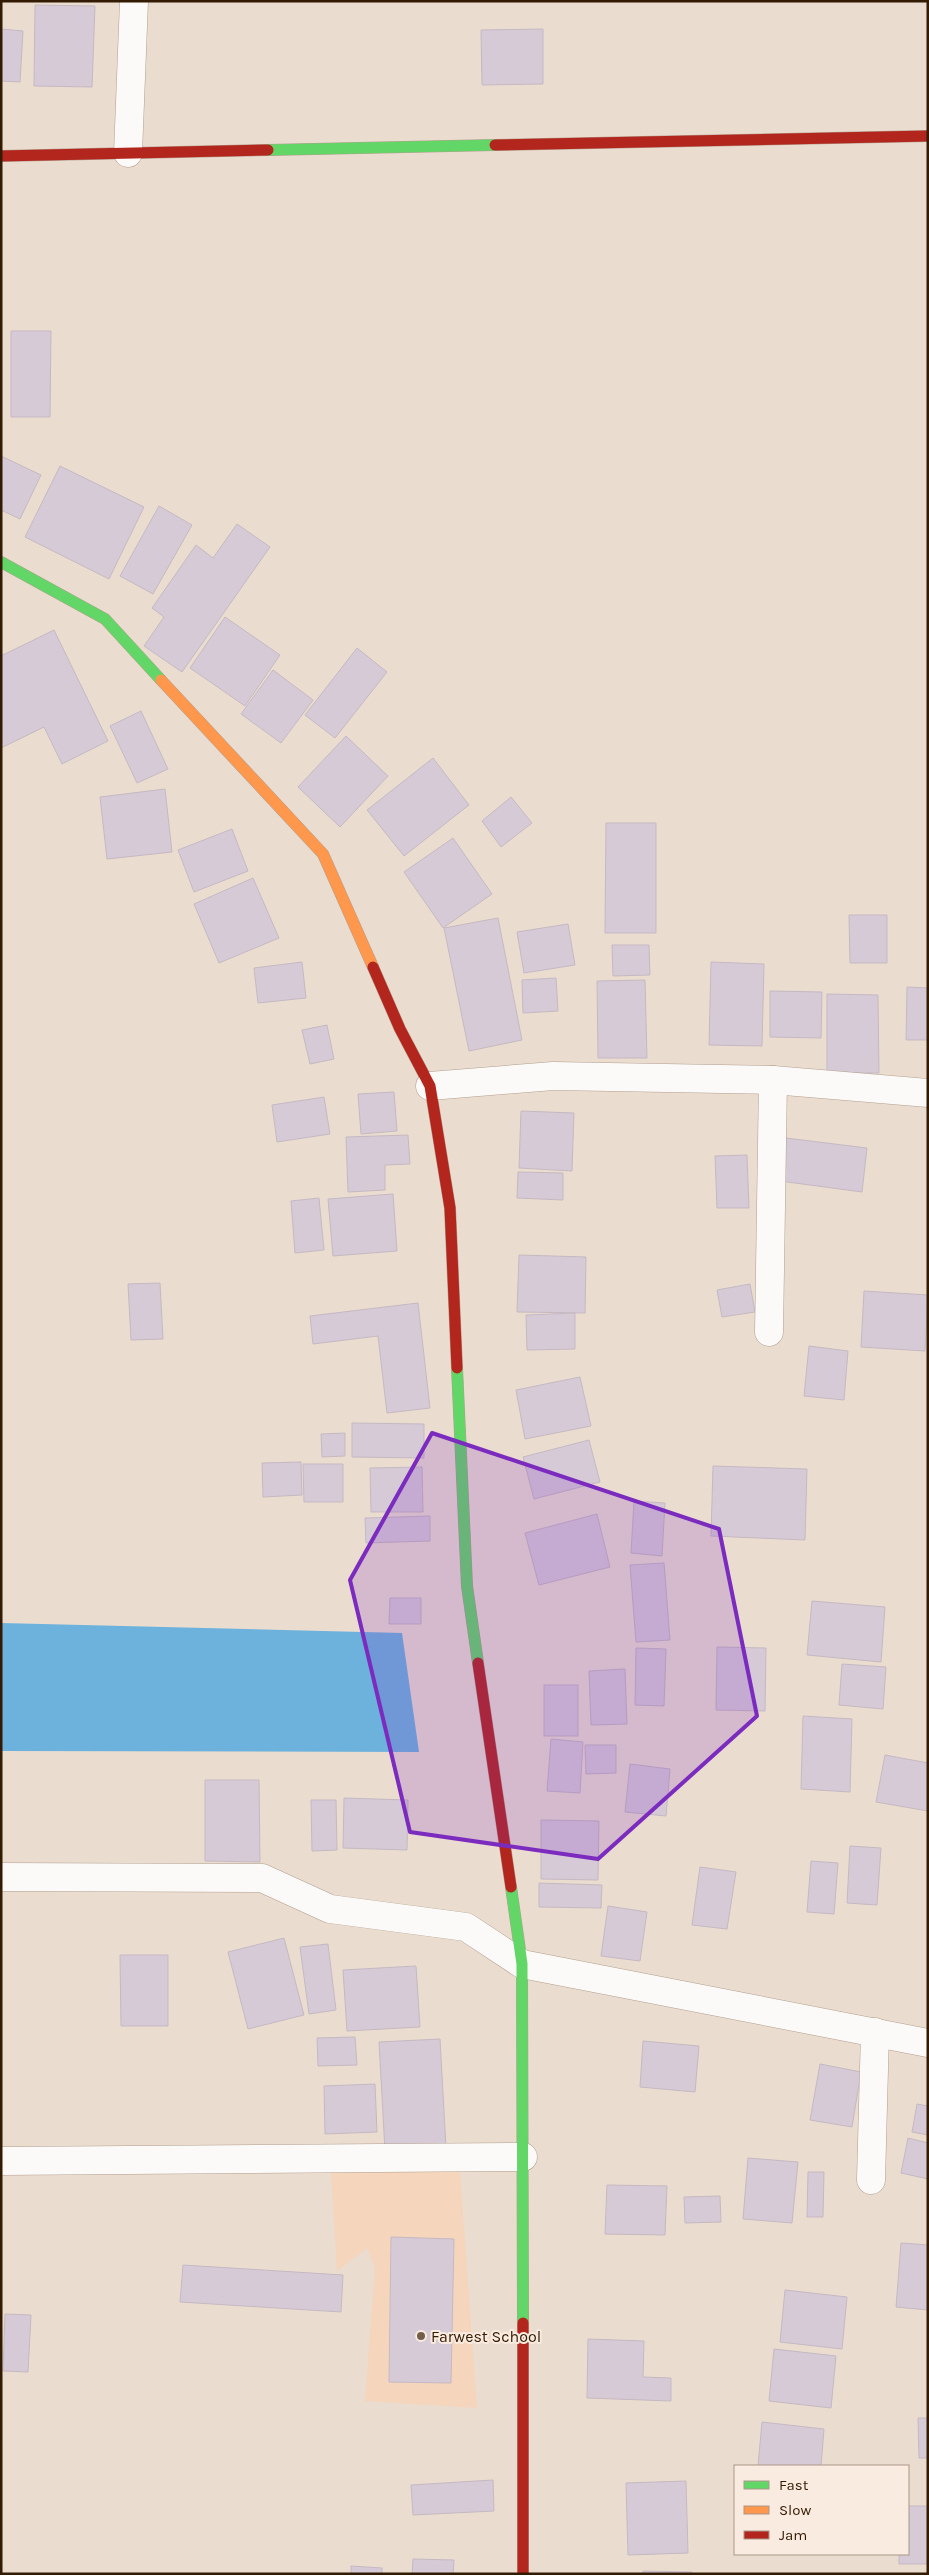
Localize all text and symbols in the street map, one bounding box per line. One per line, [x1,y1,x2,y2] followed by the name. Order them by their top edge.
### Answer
[431,2327,541,2346] place label: Farwest School
[415,2330,427,2342] marker: Farwest School
[734,2465,909,2555] legend
[779,2476,809,2494] text: Fast
[779,2501,811,2519] text: Slow
[779,2526,807,2544] text: Jam

